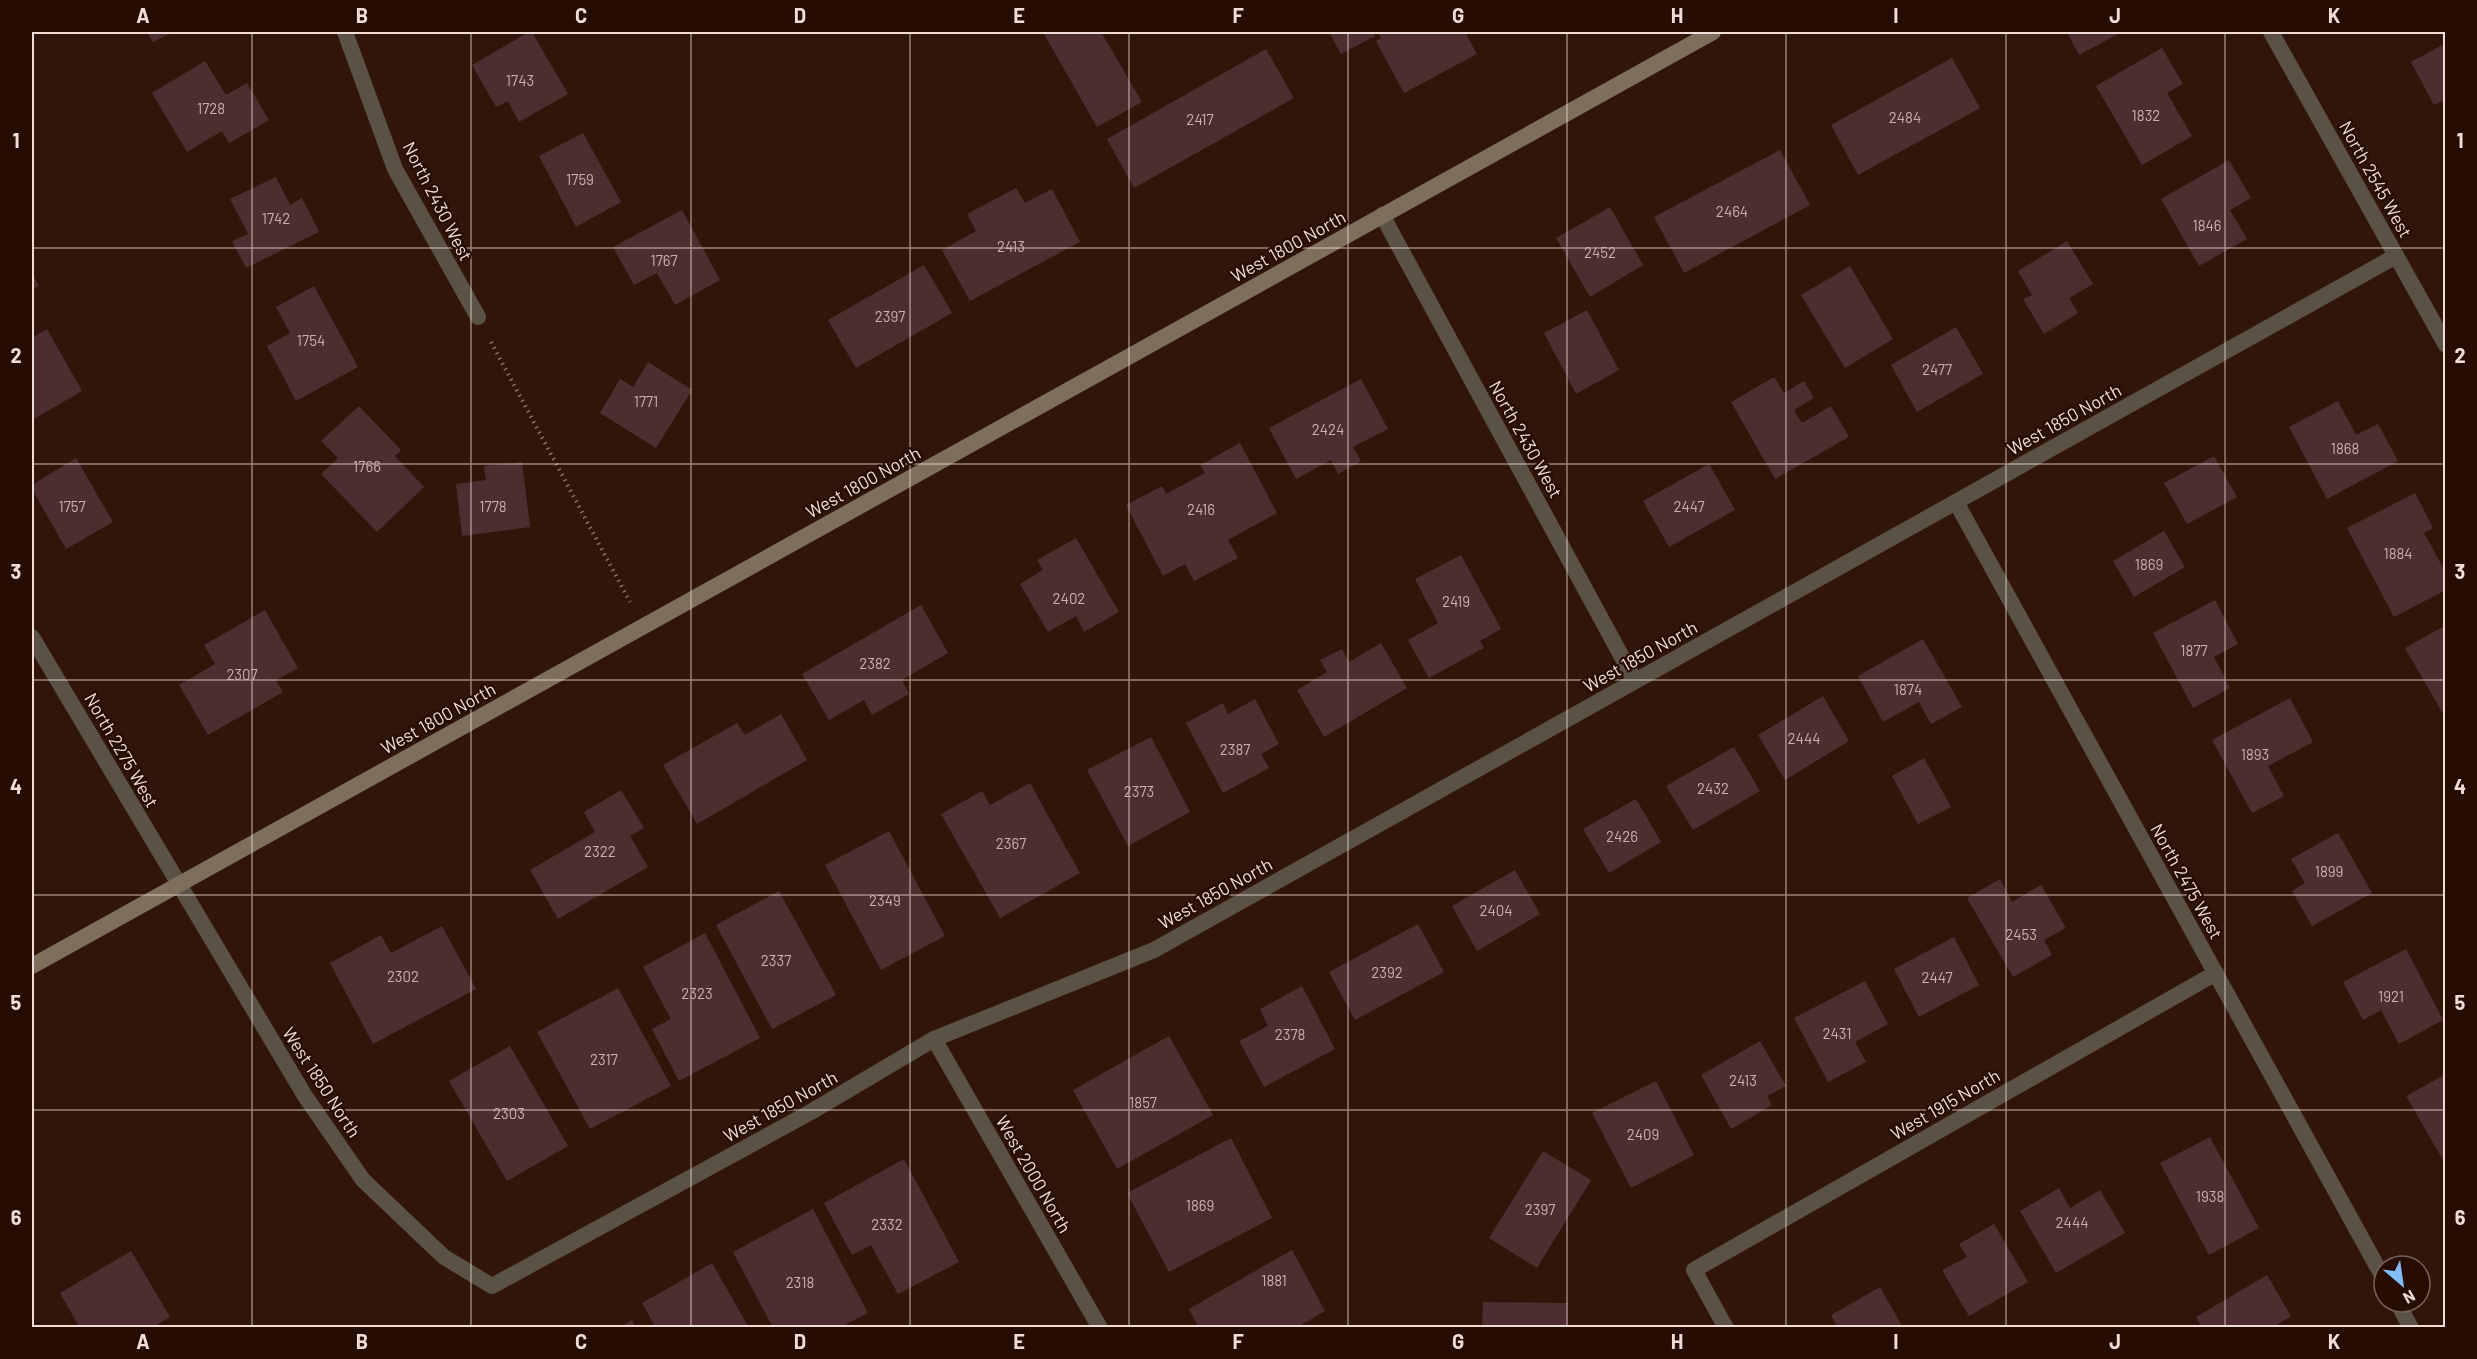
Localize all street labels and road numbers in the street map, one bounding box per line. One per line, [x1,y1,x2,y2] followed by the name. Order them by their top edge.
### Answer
[2335,117,2417,241] street label: North 2545 West
[399,138,477,264] street label: North 2430 West
[1227,205,1349,287] street label: West 1800 North
[1485,376,1567,502] street label: North 2430 West
[2003,379,2125,459] street label: West 1850 North
[802,441,924,523] street label: West 1800 North
[1579,616,1701,696] street label: West 1850 North
[377,677,499,759] street label: West 1800 North
[80,689,164,811] street label: North 2275 West
[2146,819,2228,943] street label: North 2475 West
[1154,853,1276,933] street label: West 1850 North
[278,1023,366,1141] street label: West 1850 North
[1886,1064,2004,1144] street label: West 1915 North
[719,1066,841,1146] street label: West 1850 North
[991,1111,1077,1237] street label: West 2000 North

